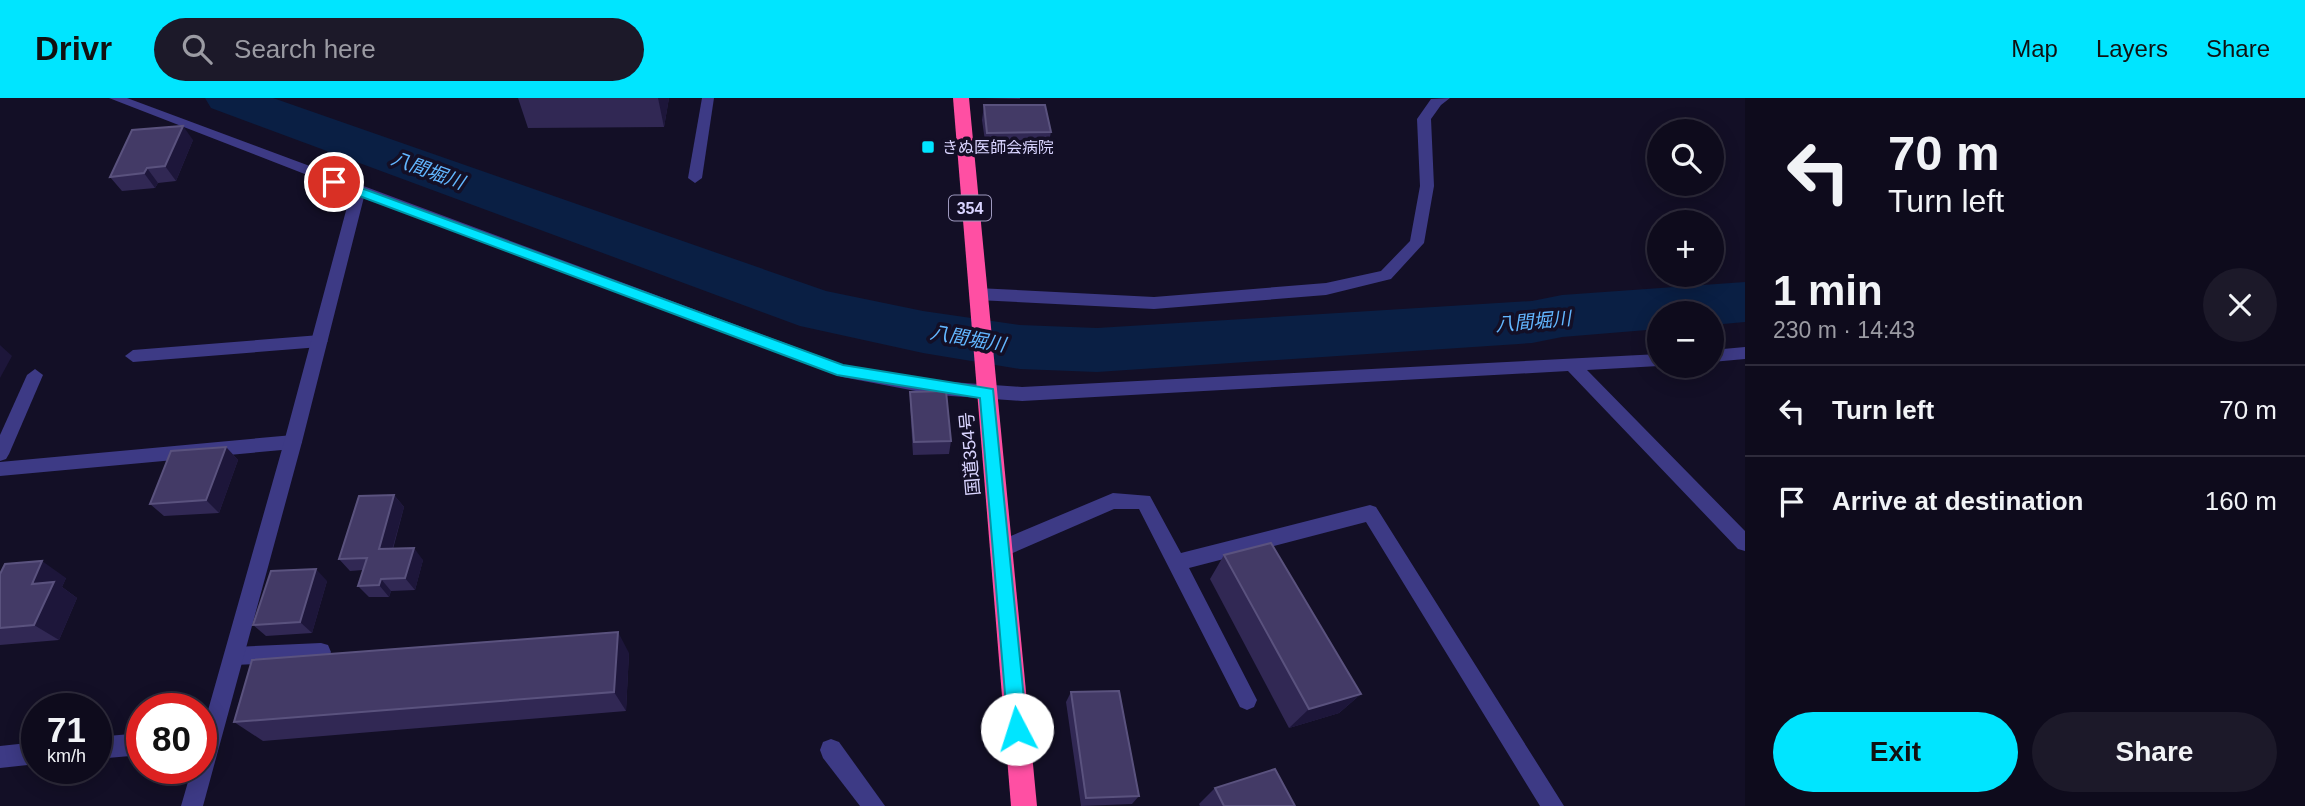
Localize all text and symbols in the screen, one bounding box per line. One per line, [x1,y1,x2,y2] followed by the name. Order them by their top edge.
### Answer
[154,18,644,81] search box
[35,30,112,67] text: Drivr
[178,30,216,68] icon: search
[234,34,376,64] text: Search here
[2011,35,2058,62] text: Map
[2096,35,2168,62] text: Layers
[2206,35,2270,62] text: Share
[1647,119,1724,378] map controls
[1647,119,1724,196] button: search
[1773,126,1864,217] icon: left
[1888,126,2000,180] text: 70 m
[920,139,936,155] marker: きぬ医師会病院
[942,139,1054,156] place label: きぬ医師会病院
[389,148,469,194] water label: 八間堀川
[304,152,364,212] pin
[315,163,353,201] icon: arrive
[1888,183,2004,219] text: Turn left
[949,195,991,220] road number: 354
[1647,210,1724,287] button: +
[1773,267,1883,314] text: 1 min
[2203,268,2277,342] button: close
[1647,301,1724,378] button: −
[1494,308,1574,335] water label: 八間堀川
[1773,317,1915,343] text: 230 m · 14:43
[929,322,1009,356] water label: 八間堀川
[1773,392,1811,430] icon: left
[1832,395,1934,425] text: Turn left
[2219,395,2277,425] text: 70 m
[956,411,984,497] street label: 国道354号
[1773,483,1811,521] icon: arrive
[1832,486,2083,516] text: Arrive at destination
[2205,486,2277,516] text: 160 m
[980,692,1054,766] position arrow
[126,693,217,784] speed limit sign: 80
[47,710,86,749] text: 71
[1773,712,2018,792] button: Exit
[2032,712,2277,792] button: Share
[47,746,86,766] text: km/h

